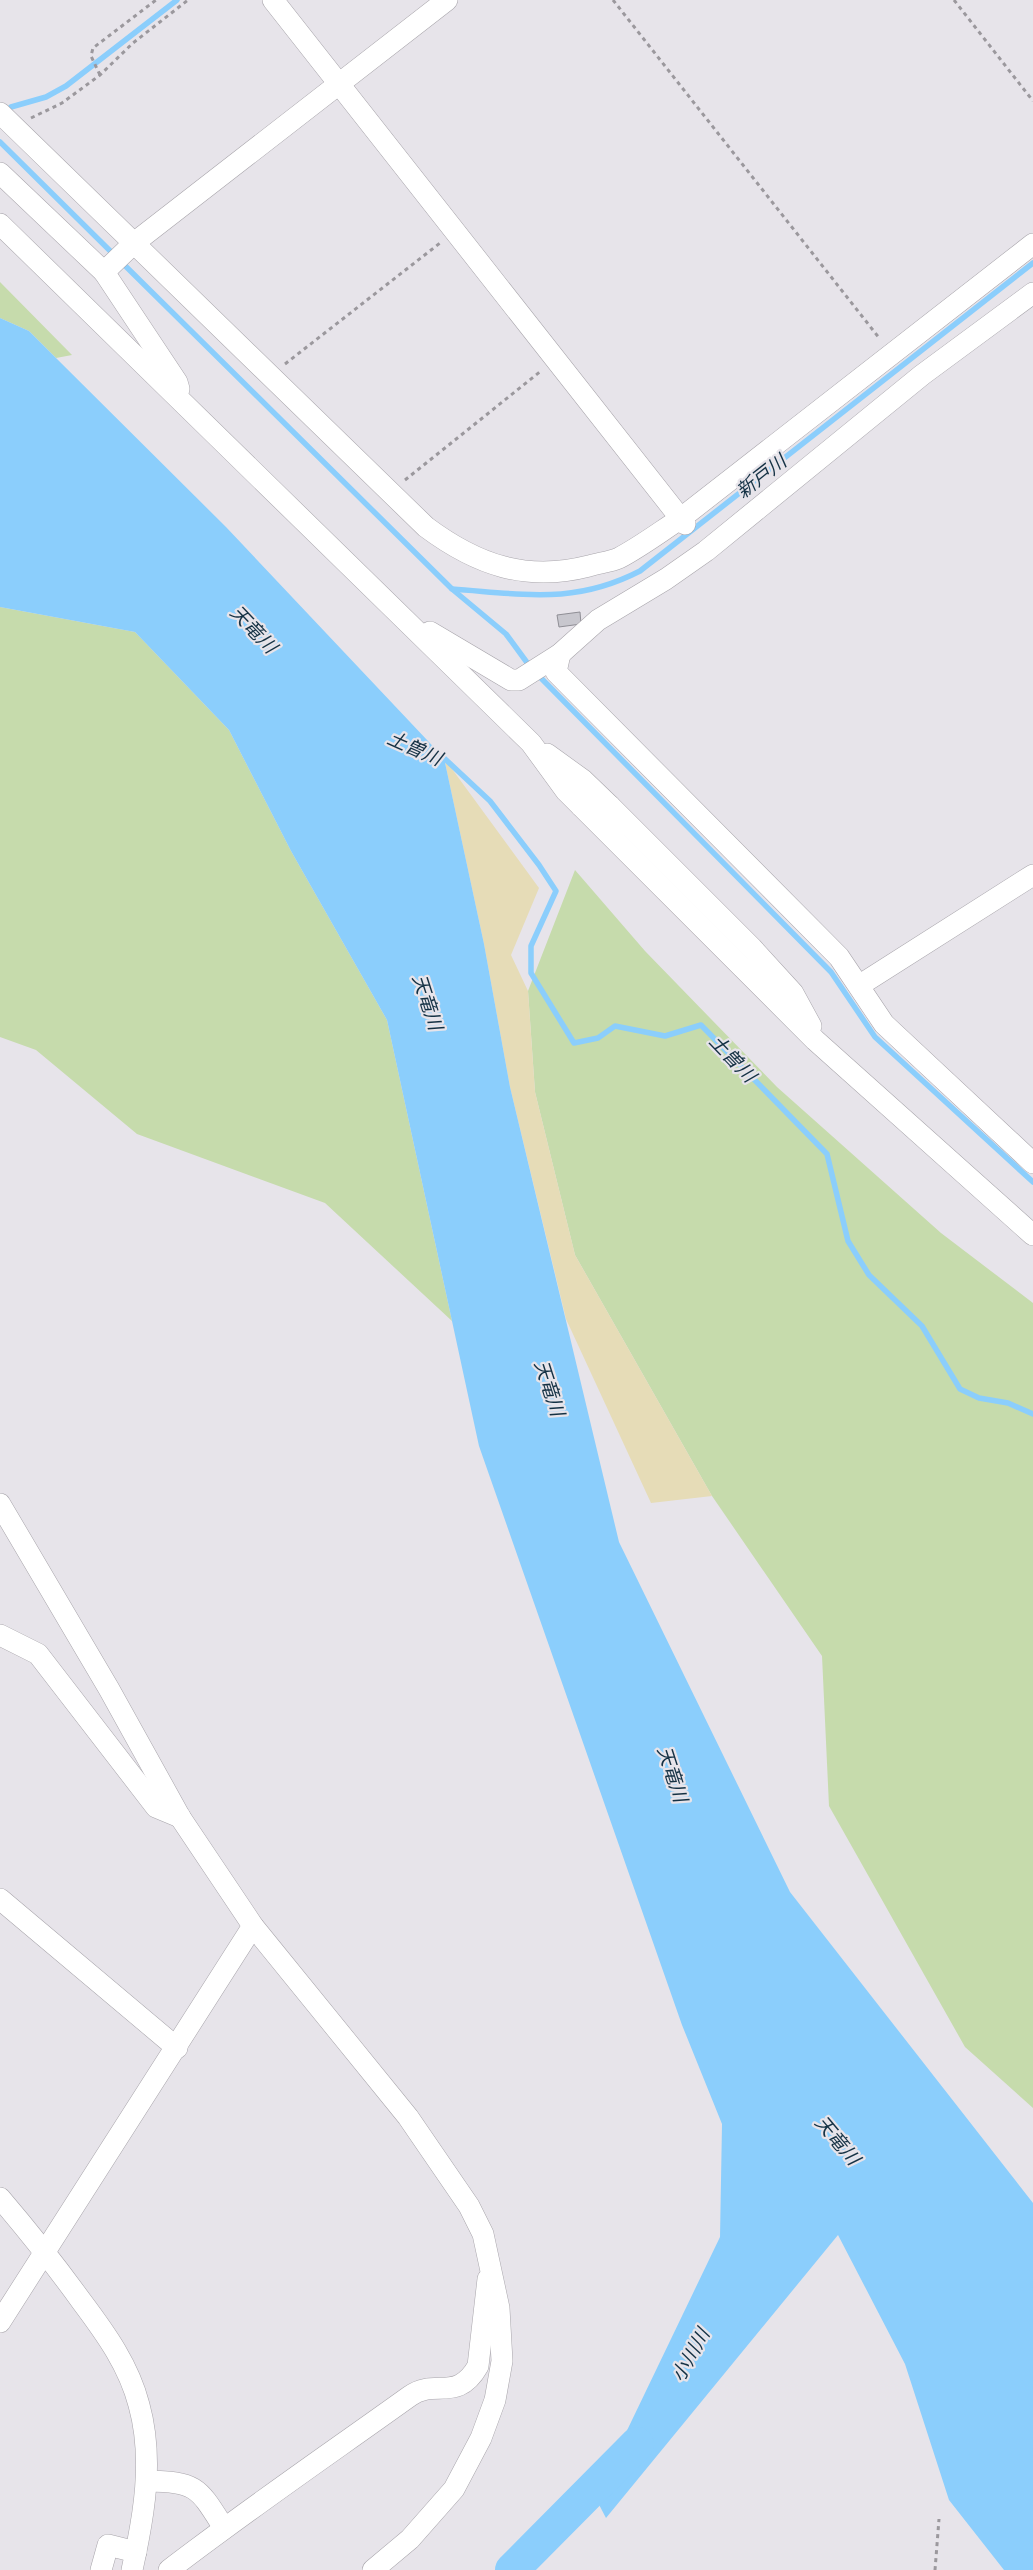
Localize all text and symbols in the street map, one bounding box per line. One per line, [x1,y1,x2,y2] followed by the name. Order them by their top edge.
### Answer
[732,449,792,503] water label: 新戸川
[226,601,283,659] water label: 天竜川
[384,726,447,771] water label: 土曽川
[408,971,448,1035] water label: 天竜川
[705,1030,762,1088] water label: 土曽川
[530,1357,570,1421] water label: 天竜川
[653,1743,693,1807] water label: 天竜川
[810,2111,866,2171] water label: 天竜川
[667,2323,715,2386] water label: 小川川

